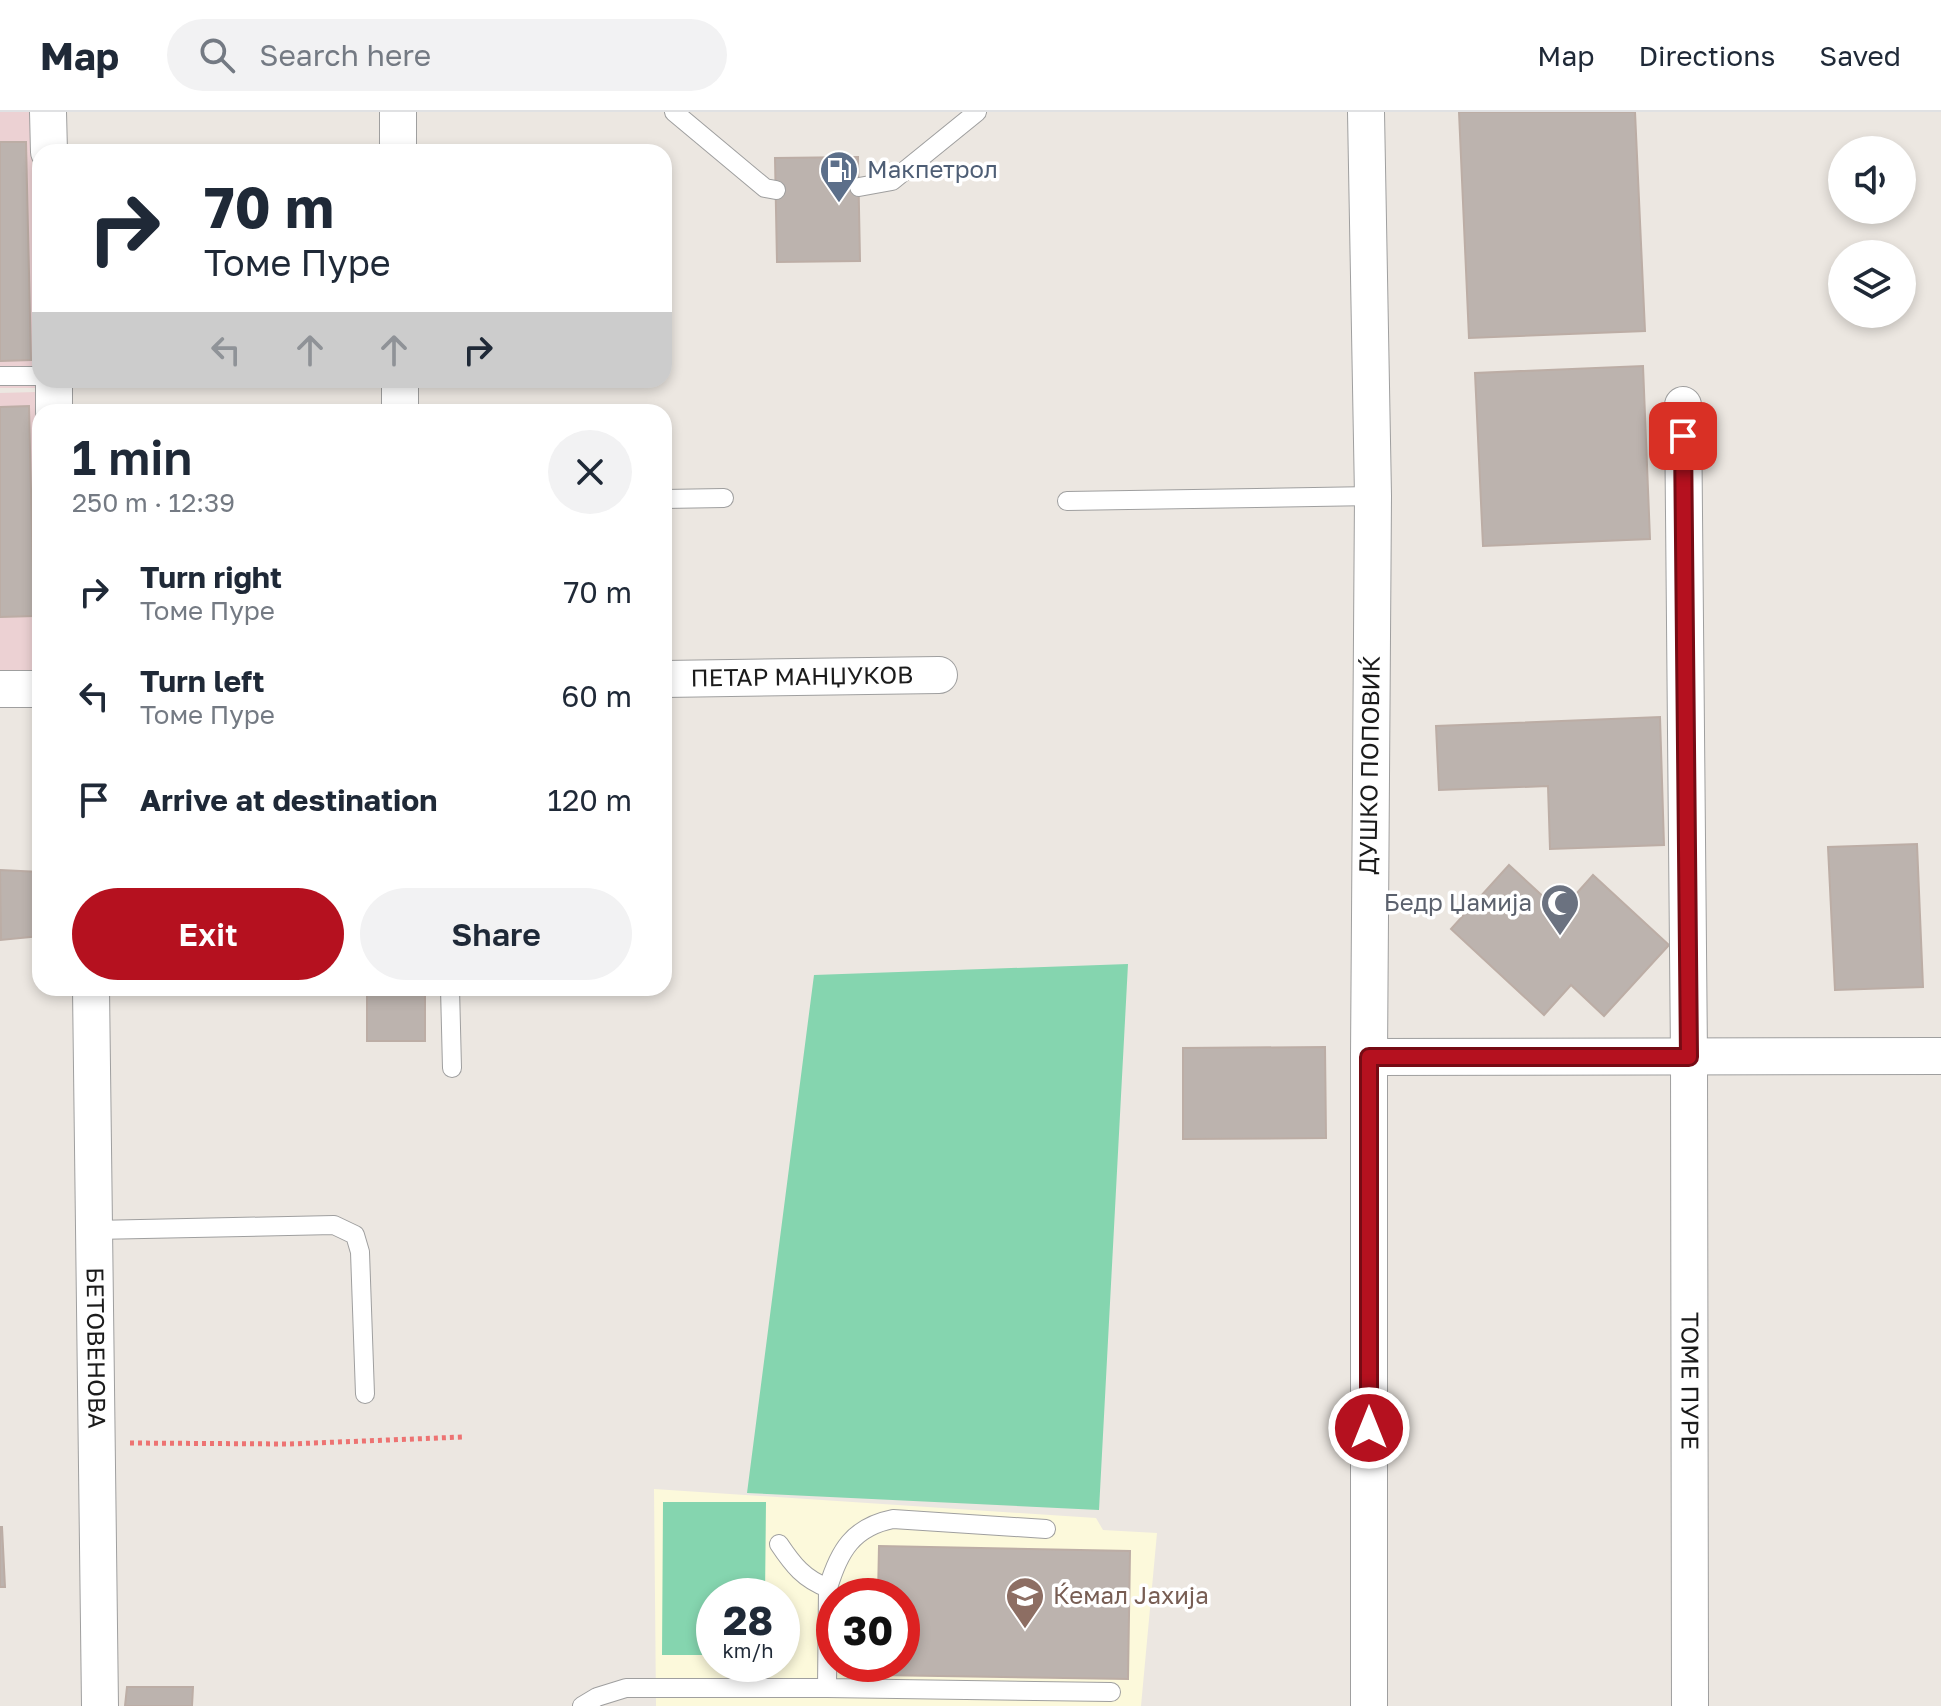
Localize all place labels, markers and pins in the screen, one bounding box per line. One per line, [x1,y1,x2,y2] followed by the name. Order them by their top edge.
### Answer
[818,149,860,204] fuel station icon: Макпетрол
[867,154,998,183] place label: Макпетрол
[1649,402,1717,470] pin
[1539,882,1581,937] mosque icon: Бедр Џамија
[1384,887,1532,916] place label: Бедр Џамија
[1004,1575,1046,1630] school or university icon: Ќемал Јахија
[1053,1580,1209,1609] place label: Ќемал Јахија

